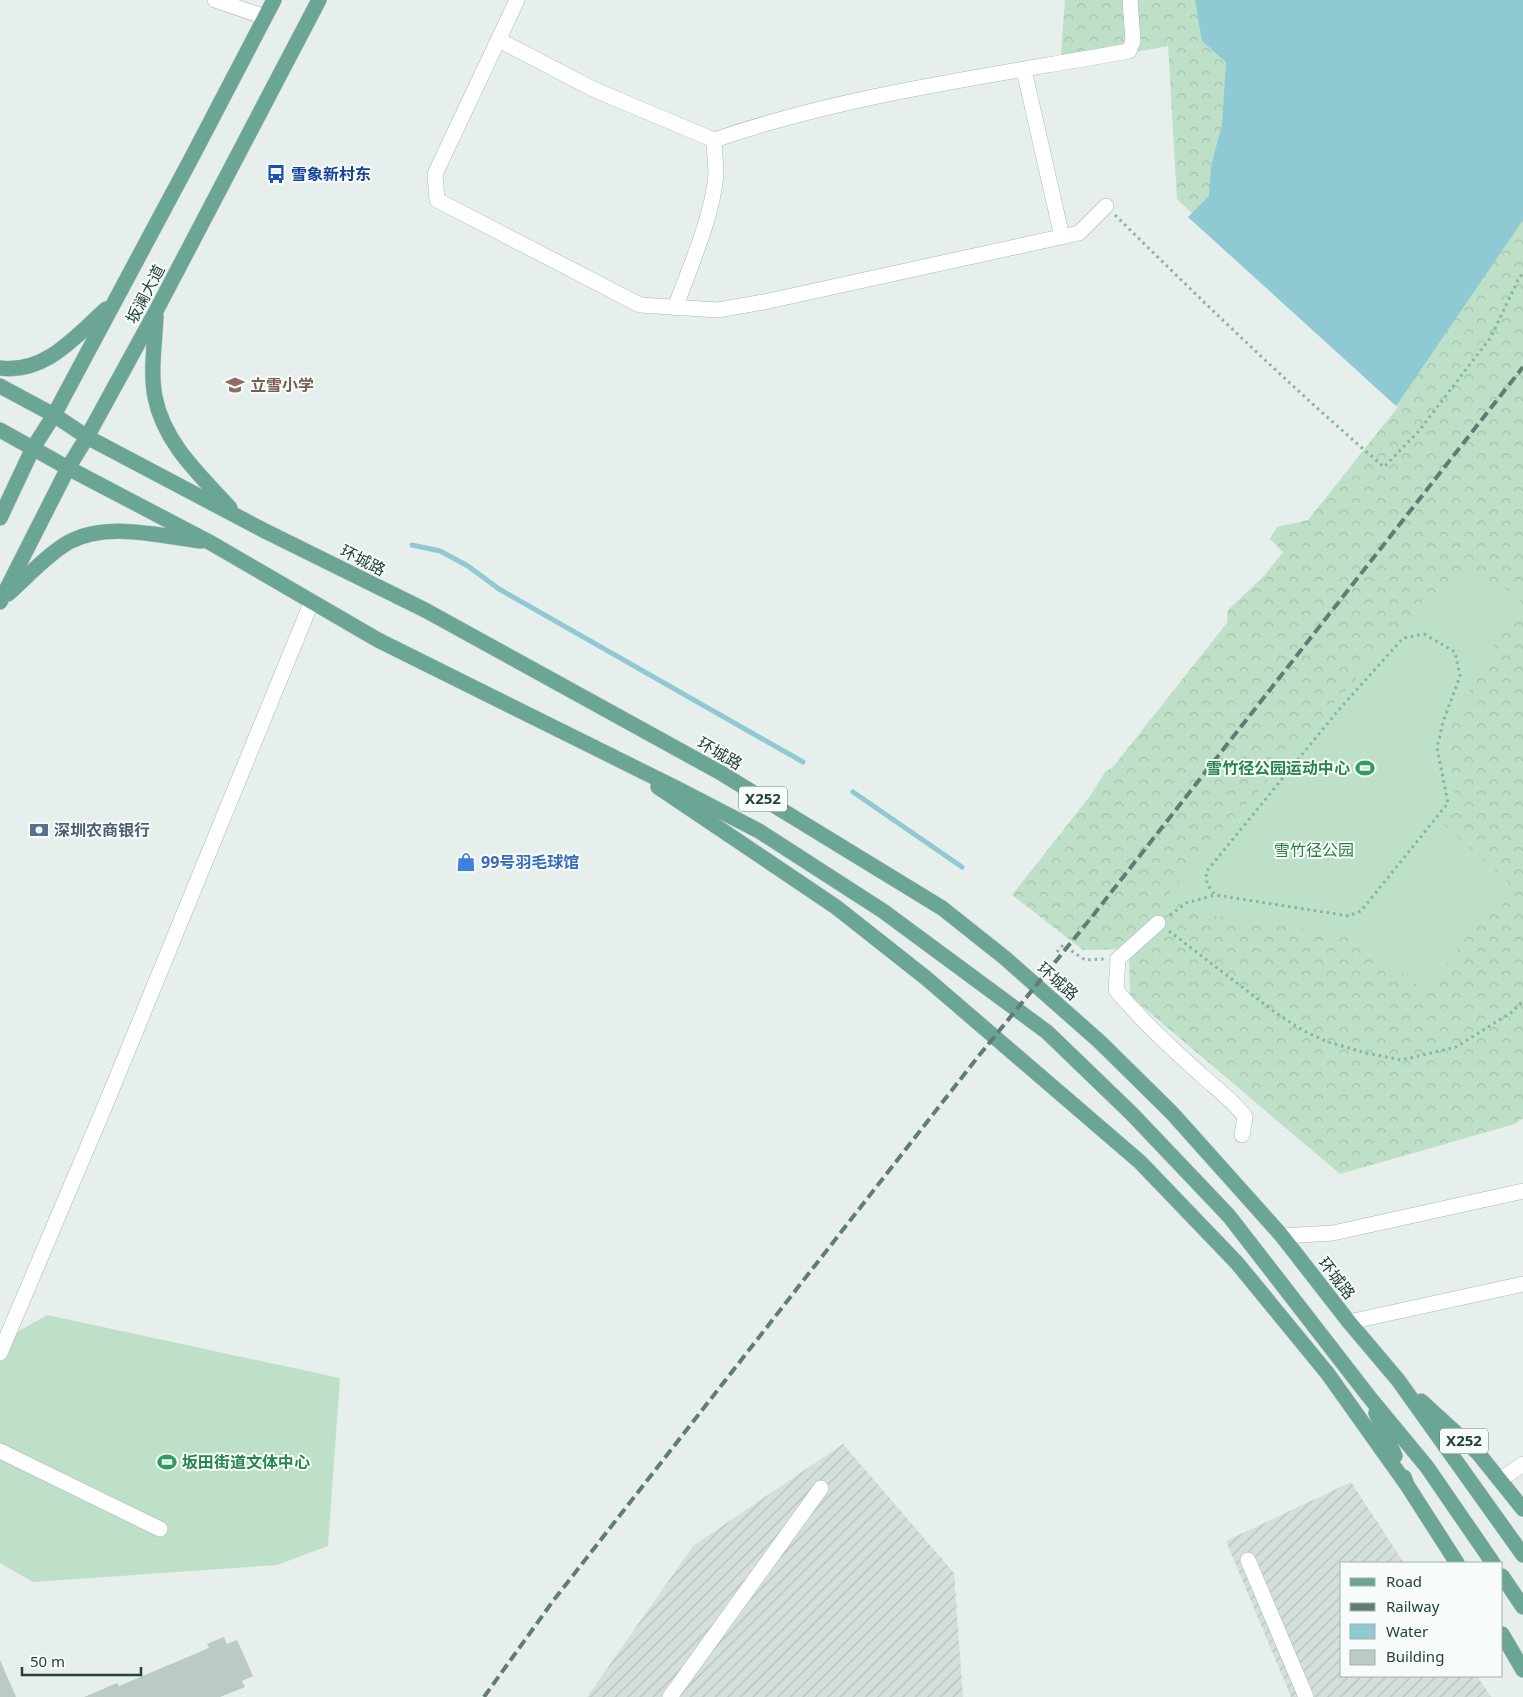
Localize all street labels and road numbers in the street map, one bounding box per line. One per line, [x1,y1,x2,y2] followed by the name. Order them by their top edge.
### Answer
[120,261,170,327] street label: 坂澜大道
[337,539,389,581] street label: 环城路
[694,731,746,775] street label: 环城路
[739,786,787,812] road number: X252
[1033,957,1083,1005] street label: 环城路
[1314,1252,1360,1304] street label: 环城路
[1440,1428,1488,1454] road number: X252

